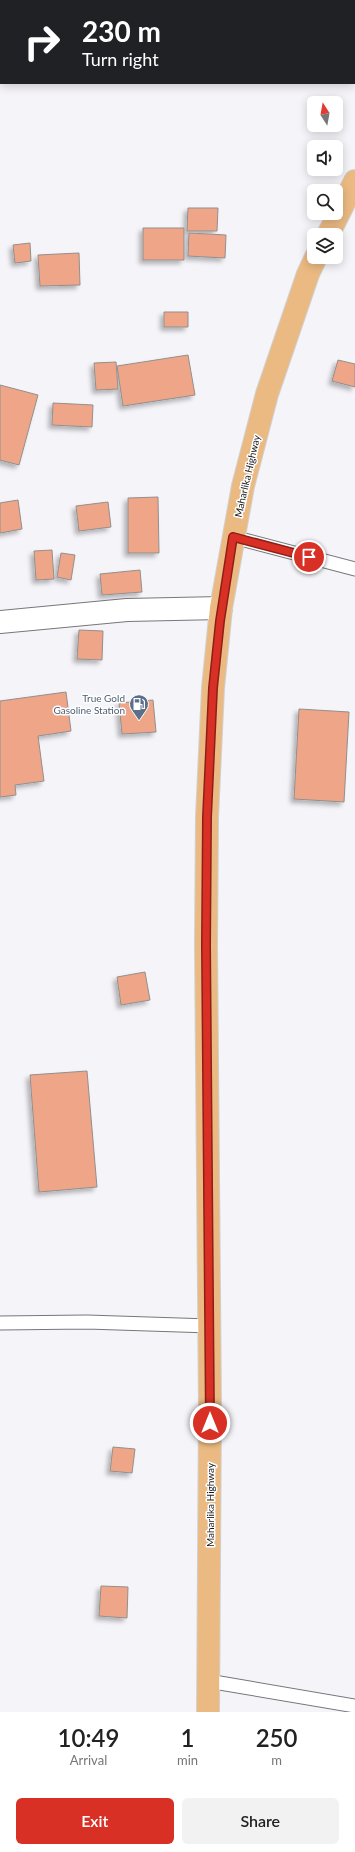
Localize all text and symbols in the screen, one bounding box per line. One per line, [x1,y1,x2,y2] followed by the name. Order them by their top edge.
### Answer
[82,14,161,48] text: 230 m
[16,16,68,68] icon: right
[82,48,159,70] text: Turn right
[307,96,343,132] north arrow
[307,96,343,264] map controls
[307,140,343,176] button: sound
[307,184,343,220] button: search
[307,228,343,264] button: layers
[232,433,263,518] street label: Maharlika Highway
[292,540,326,574] pin
[298,546,320,568] icon: arrive
[53,692,125,716] place label: True Gold Gasoline Station
[128,693,150,721] fuel station icon: True Gold Gasoline Station
[189,1402,231,1444] position arrow
[204,1462,216,1547] street label: Maharlika Highway
[58,1723,119,1752] text: 10:49
[181,1723,194,1752] text: 1
[256,1723,297,1752] text: 250
[70,1752,107,1768] text: Arrival
[177,1752,198,1768] text: min
[271,1752,282,1768] text: m
[16,1798,174,1844] button: Exit
[182,1798,339,1844] button: Share

